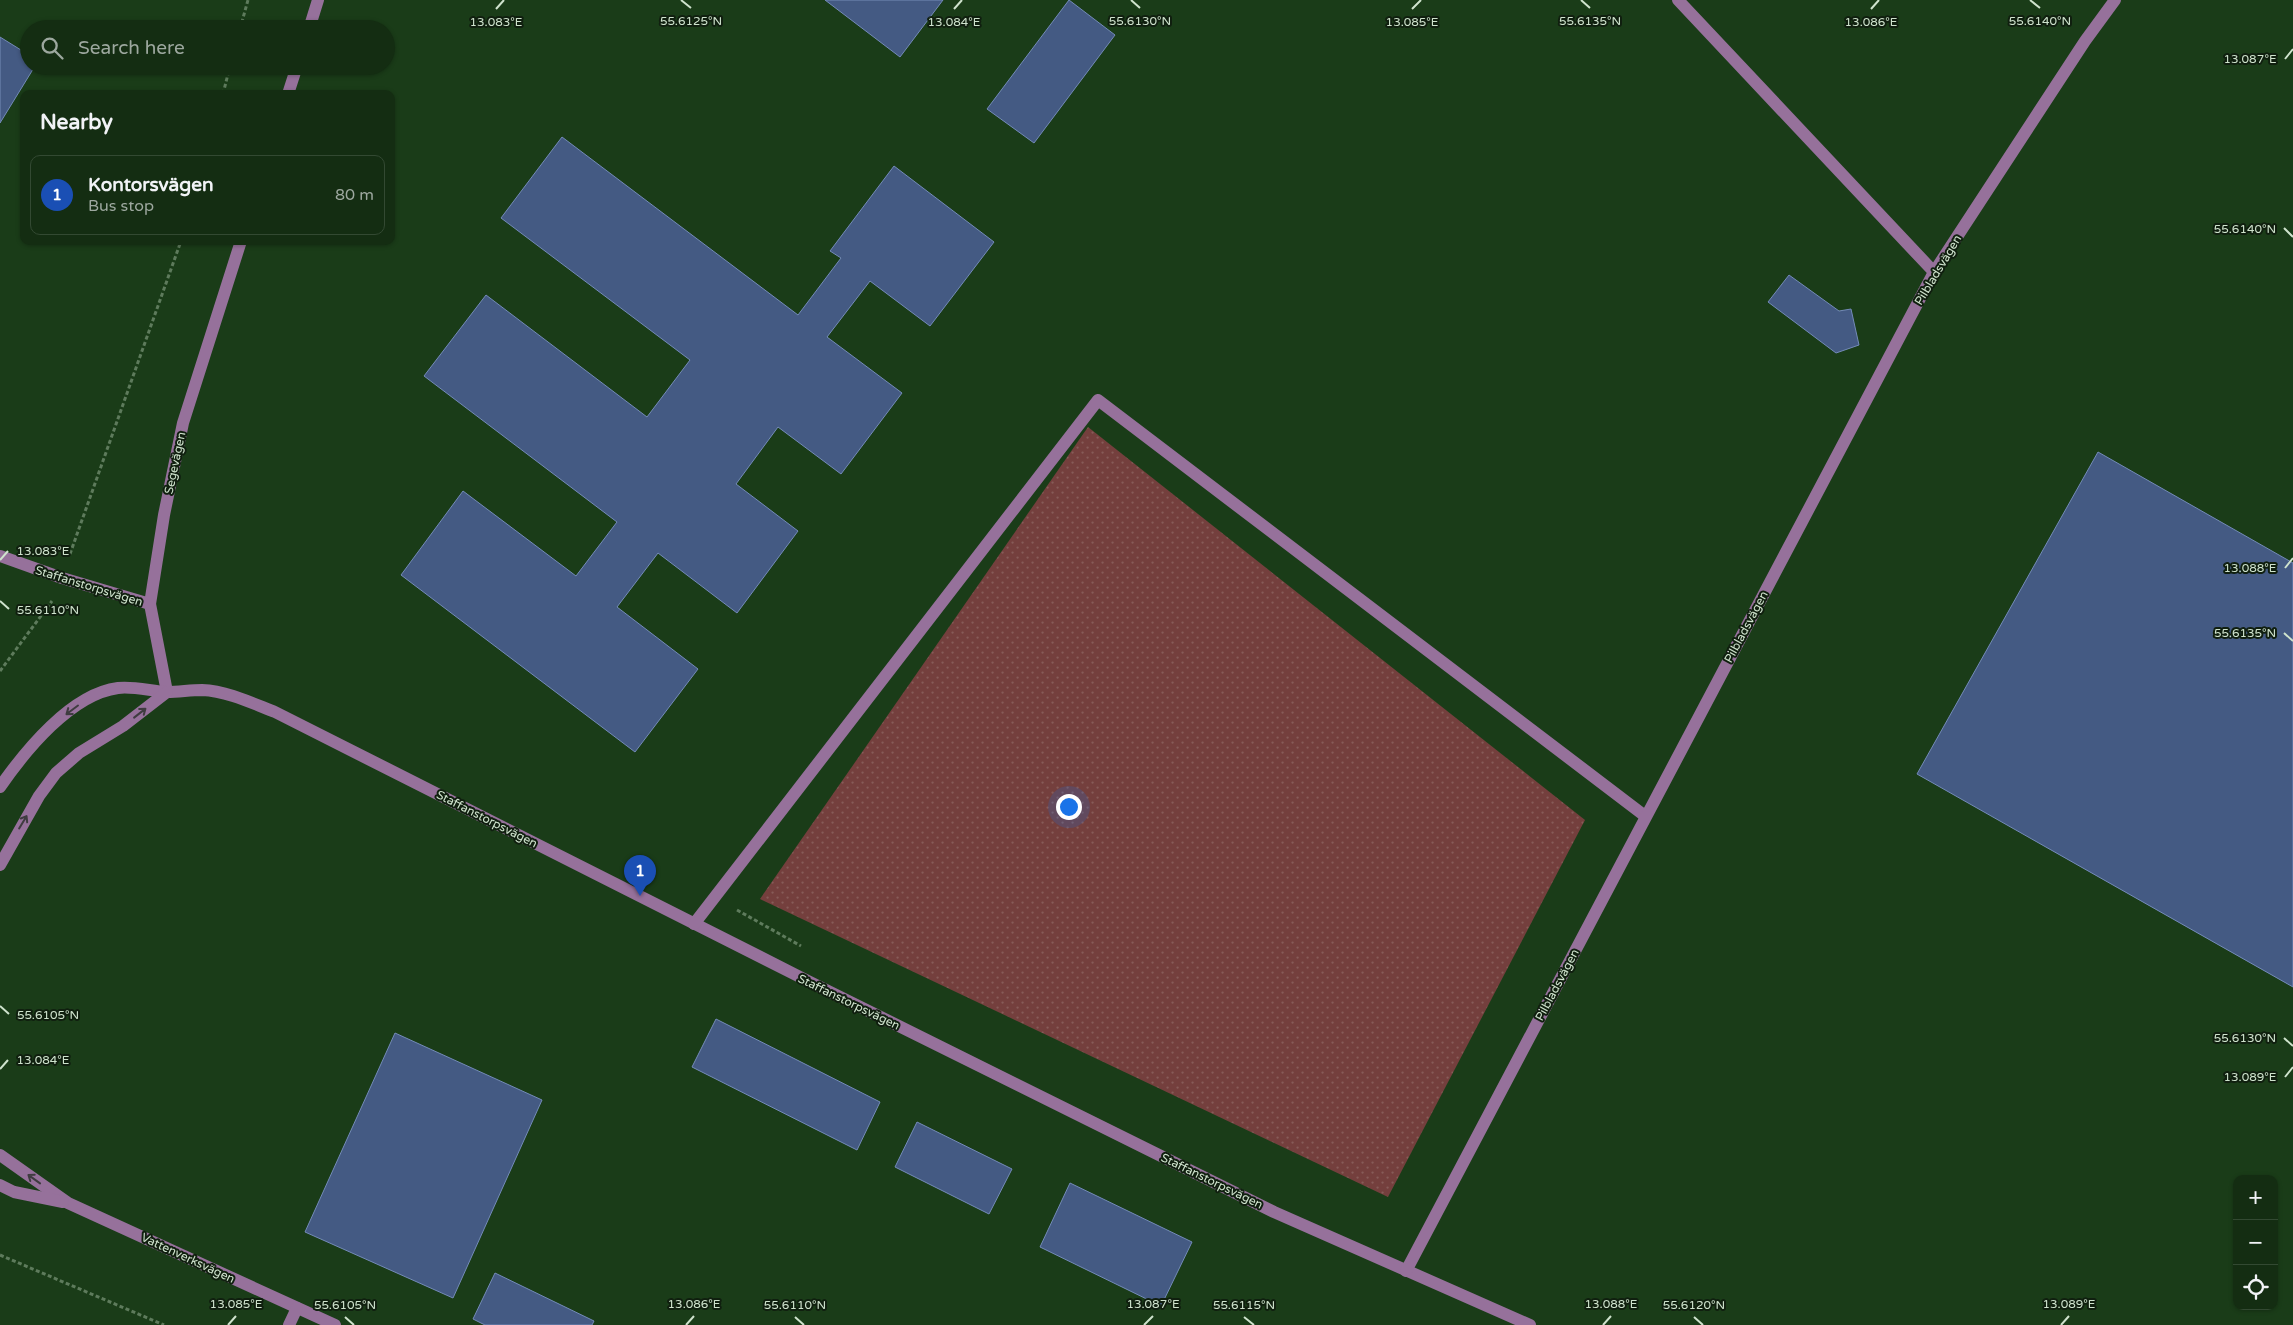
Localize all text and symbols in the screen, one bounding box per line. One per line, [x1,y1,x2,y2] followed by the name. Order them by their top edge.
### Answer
[660,14,722,28] text: 55.6125°N
[1109,14,1171,28] text: 55.6130°N
[1559,14,1621,28] text: 55.6135°N
[2009,14,2071,28] text: 55.6140°N
[470,15,523,29] text: 13.083°E
[928,15,981,29] text: 13.084°E
[1386,15,1439,29] text: 13.085°E
[1845,15,1898,29] text: 13.086°E
[20,20,395,75] search box
[38,34,66,62] icon: search
[78,37,185,59] text: Search here
[2223,52,2277,66] text: 13.087°E
[40,110,113,135] text: Nearby
[88,174,214,196] text: Kontorsvägen
[52,185,62,205] text: 1
[335,185,374,205] text: 80 m
[88,196,154,216] text: Bus stop
[2214,222,2276,236] text: 55.6140°N
[1912,232,1964,308] street label: Pilbladsvägen
[162,431,188,495] street label: Segevägen
[17,544,70,558] text: 13.083°E
[2224,561,2277,575] text: 13.088°E
[34,563,144,609] street label: Staffanstorpsvägen
[1721,589,1771,665] street label: Pilbladsvägen
[17,603,79,617] text: 55.6110°N
[2214,626,2276,640] text: 55.6135°N
[66,705,79,716] one-way arrow
[133,707,146,718] one-way arrow
[434,787,540,851] street label: Staffanstorpsvägen
[1056,794,1082,820] your location
[19,815,29,829] one-way arrow
[624,855,656,896] pin: 1
[1532,947,1582,1023] street label: Pilbladsvägen
[796,971,902,1033] street label: Staffanstorpsvägen
[17,1008,79,1022] text: 55.6105°N
[2214,1031,2276,1045] text: 55.6130°N
[17,1053,70,1067] text: 13.084°E
[2224,1070,2277,1084] text: 13.089°E
[1159,1150,1265,1212] street label: Staffanstorpsvägen
[27,1174,41,1184] one-way arrow
[2233,1175,2278,1310] map controls
[2233,1175,2278,1220] button: +
[2233,1220,2278,1265] button: −
[139,1230,237,1286] street label: Vattenverksvägen
[2233,1265,2278,1310] button: locate
[210,1297,263,1311] text: 13.085°E
[668,1297,721,1311] text: 13.086°E
[1126,1297,1180,1311] text: 13.087°E
[1585,1297,1638,1311] text: 13.088°E
[2043,1297,2096,1311] text: 13.089°E
[314,1298,376,1312] text: 55.6105°N
[764,1298,826,1312] text: 55.6110°N
[1213,1298,1275,1312] text: 55.6115°N
[1663,1298,1725,1312] text: 55.6120°N

